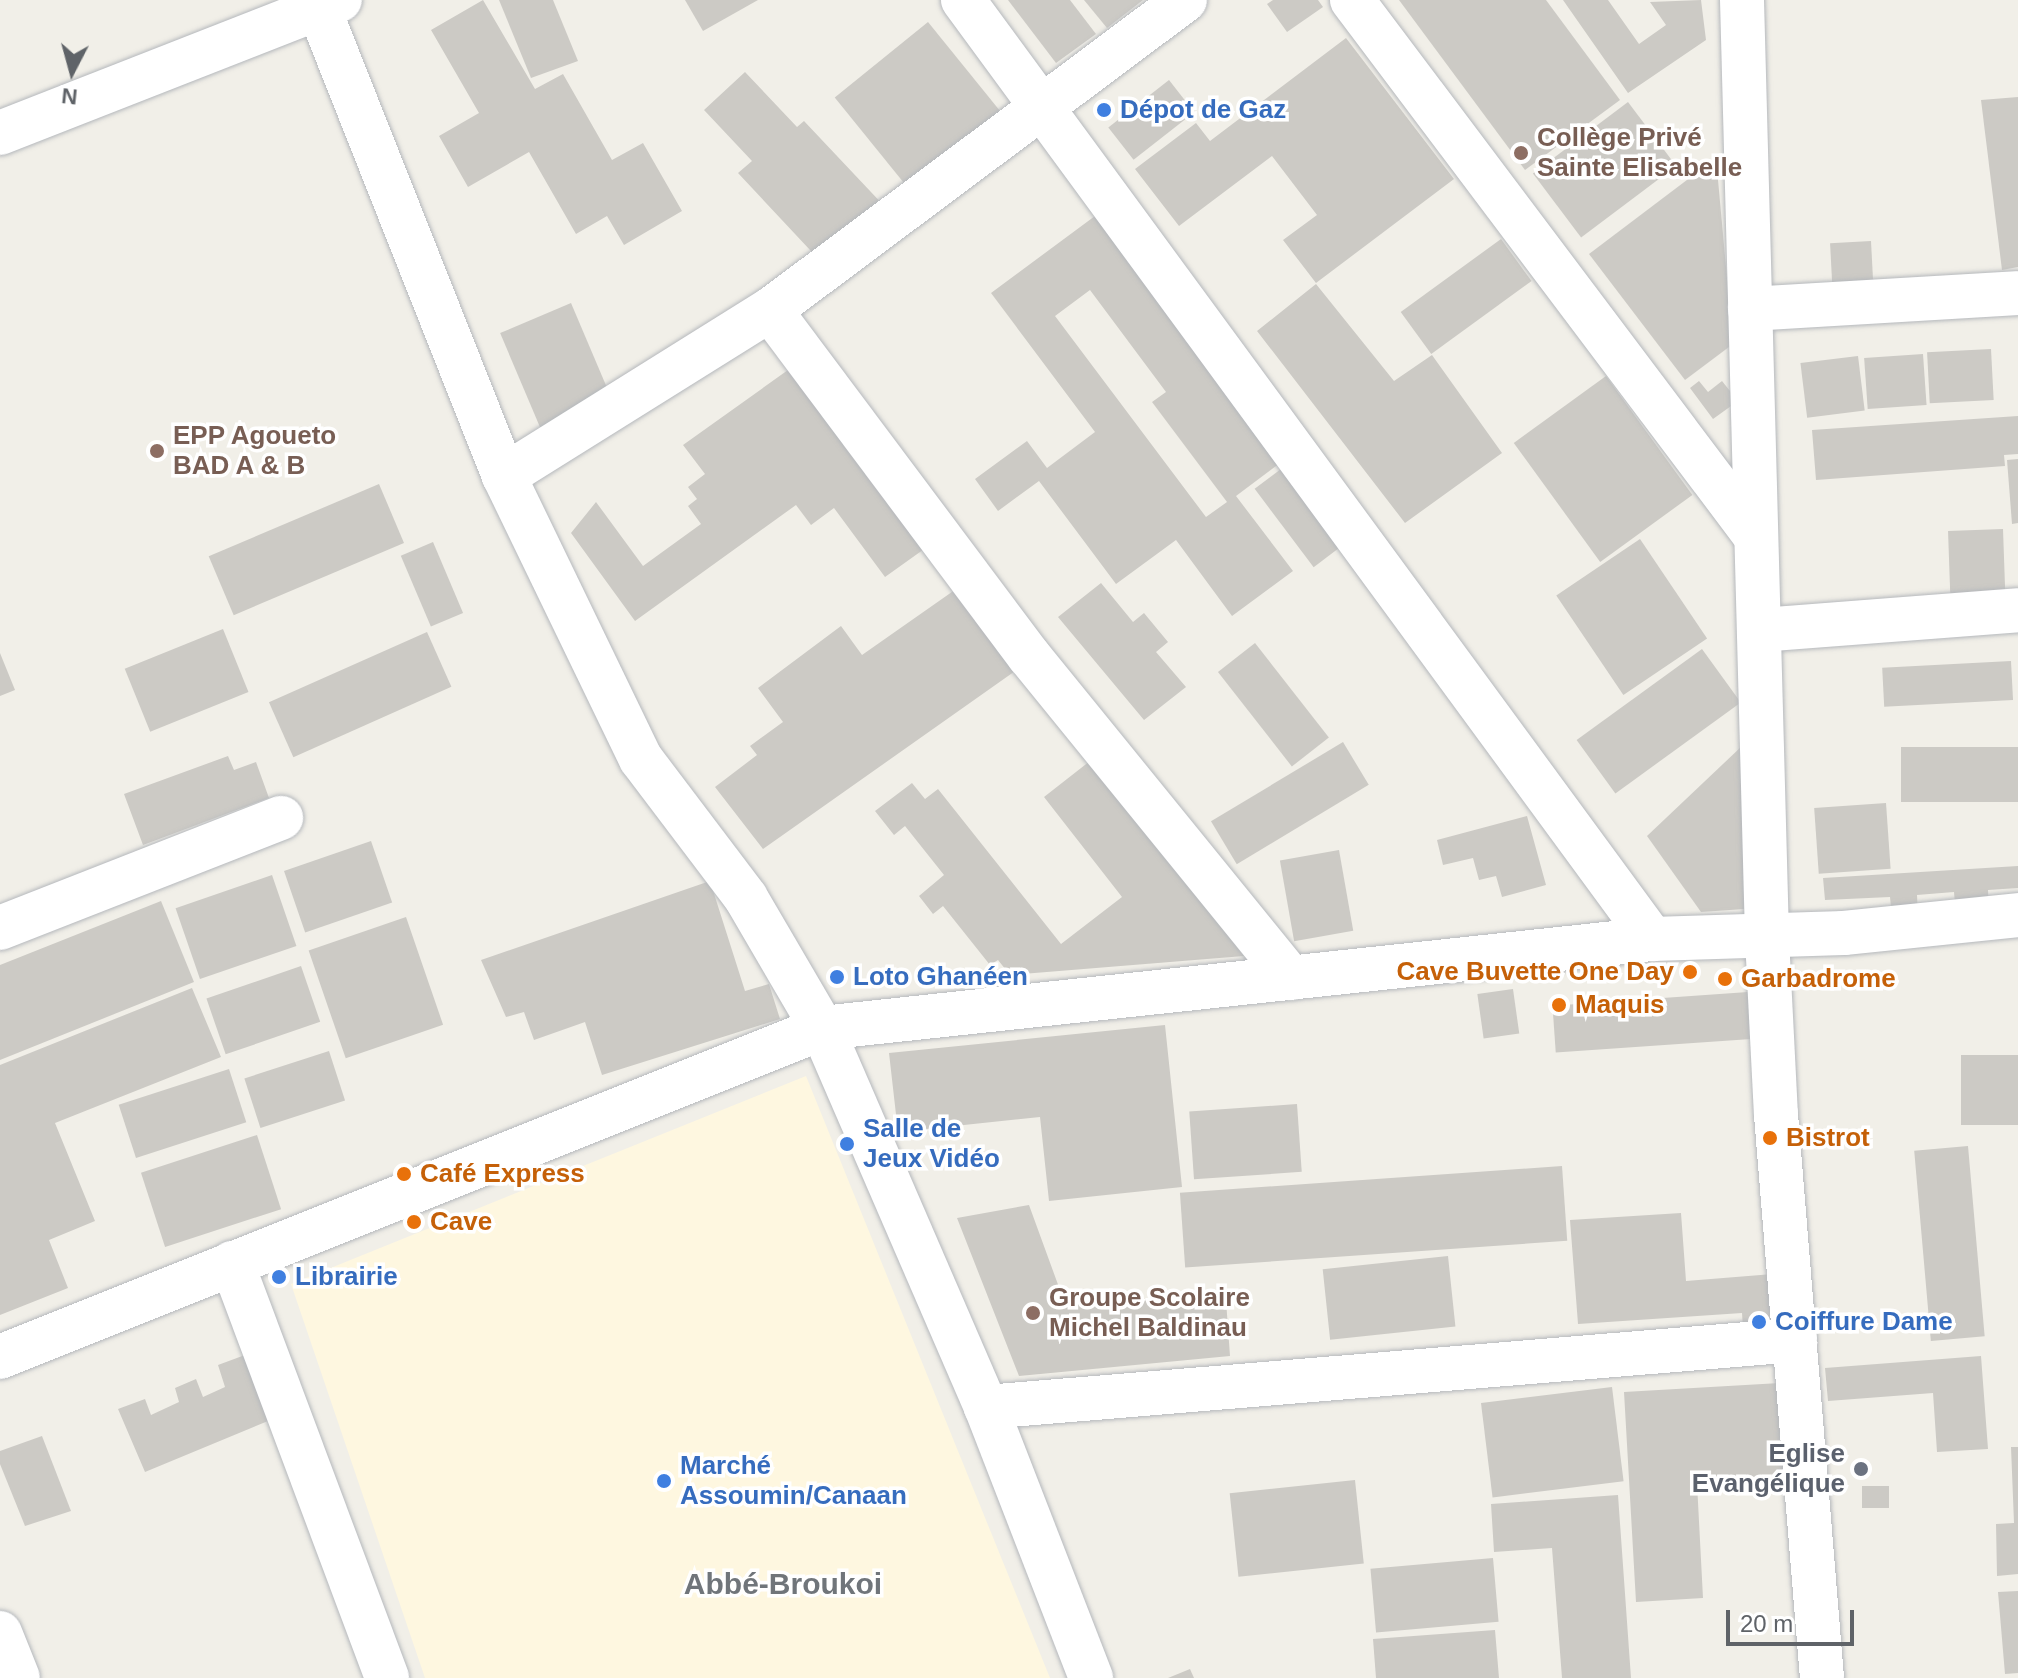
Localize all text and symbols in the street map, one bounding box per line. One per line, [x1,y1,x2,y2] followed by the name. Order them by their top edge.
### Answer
[32,32,112,112] north arrow
[60,83,79,110] text: N
[1120,94,1286,126] place label: Dépot de Gaz
[1095,101,1113,119] marker: Dépot de Gaz
[1537,122,1742,184] place label: Collège Privé Sainte Elisabelle
[1512,144,1530,162] marker: Collège Privé Sainte Elisabelle
[173,420,338,482] place label: EPP Agoueto BAD A & B
[148,442,166,460] marker: EPP Agoueto BAD A & B
[1397,956,1674,988] place label: Cave Buvette One Day
[853,961,1028,993] place label: Loto Ghanéen
[1681,963,1699,981] marker: Cave Buvette One Day
[1741,963,1896,995] place label: Garbadrome
[828,968,846,986] marker: Loto Ghanéen
[1716,970,1734,988] marker: Garbadrome
[1575,989,1665,1021] place label: Maquis
[1550,996,1568,1014] marker: Maquis
[863,1113,1000,1174] place label: Salle de Jeux Vidéo
[1786,1122,1870,1154] place label: Bistrot
[1761,1129,1779,1147] marker: Bistrot
[838,1135,856,1153] marker: Salle de Jeux Vidéo
[420,1158,585,1190] place label: Café Express
[395,1165,413,1183] marker: Café Express
[430,1206,492,1238] place label: Cave
[405,1213,423,1231] marker: Cave
[295,1261,398,1293] place label: Librairie
[270,1268,288,1286] marker: Librairie
[1049,1282,1250,1344] place label: Groupe Scolaire Michel Baldinau
[1024,1304,1042,1322] marker: Groupe Scolaire Michel Baldinau
[1775,1306,1953,1338] place label: Coiffure Dame
[1750,1313,1768,1331] marker: Coiffure Dame
[1692,1438,1845,1500] place label: Eglise Evangélique
[680,1450,907,1512] place label: Marché Assoumin/Canaan
[1852,1460,1870,1478] marker: Eglise Evangélique
[655,1472,673,1490] marker: Marché Assoumin/Canaan
[684,1566,882,1602] district label: Abbé-Broukoi
[1730,1594,1858,1644] scale bar
[1740,1610,1793,1637] text: 20 m

